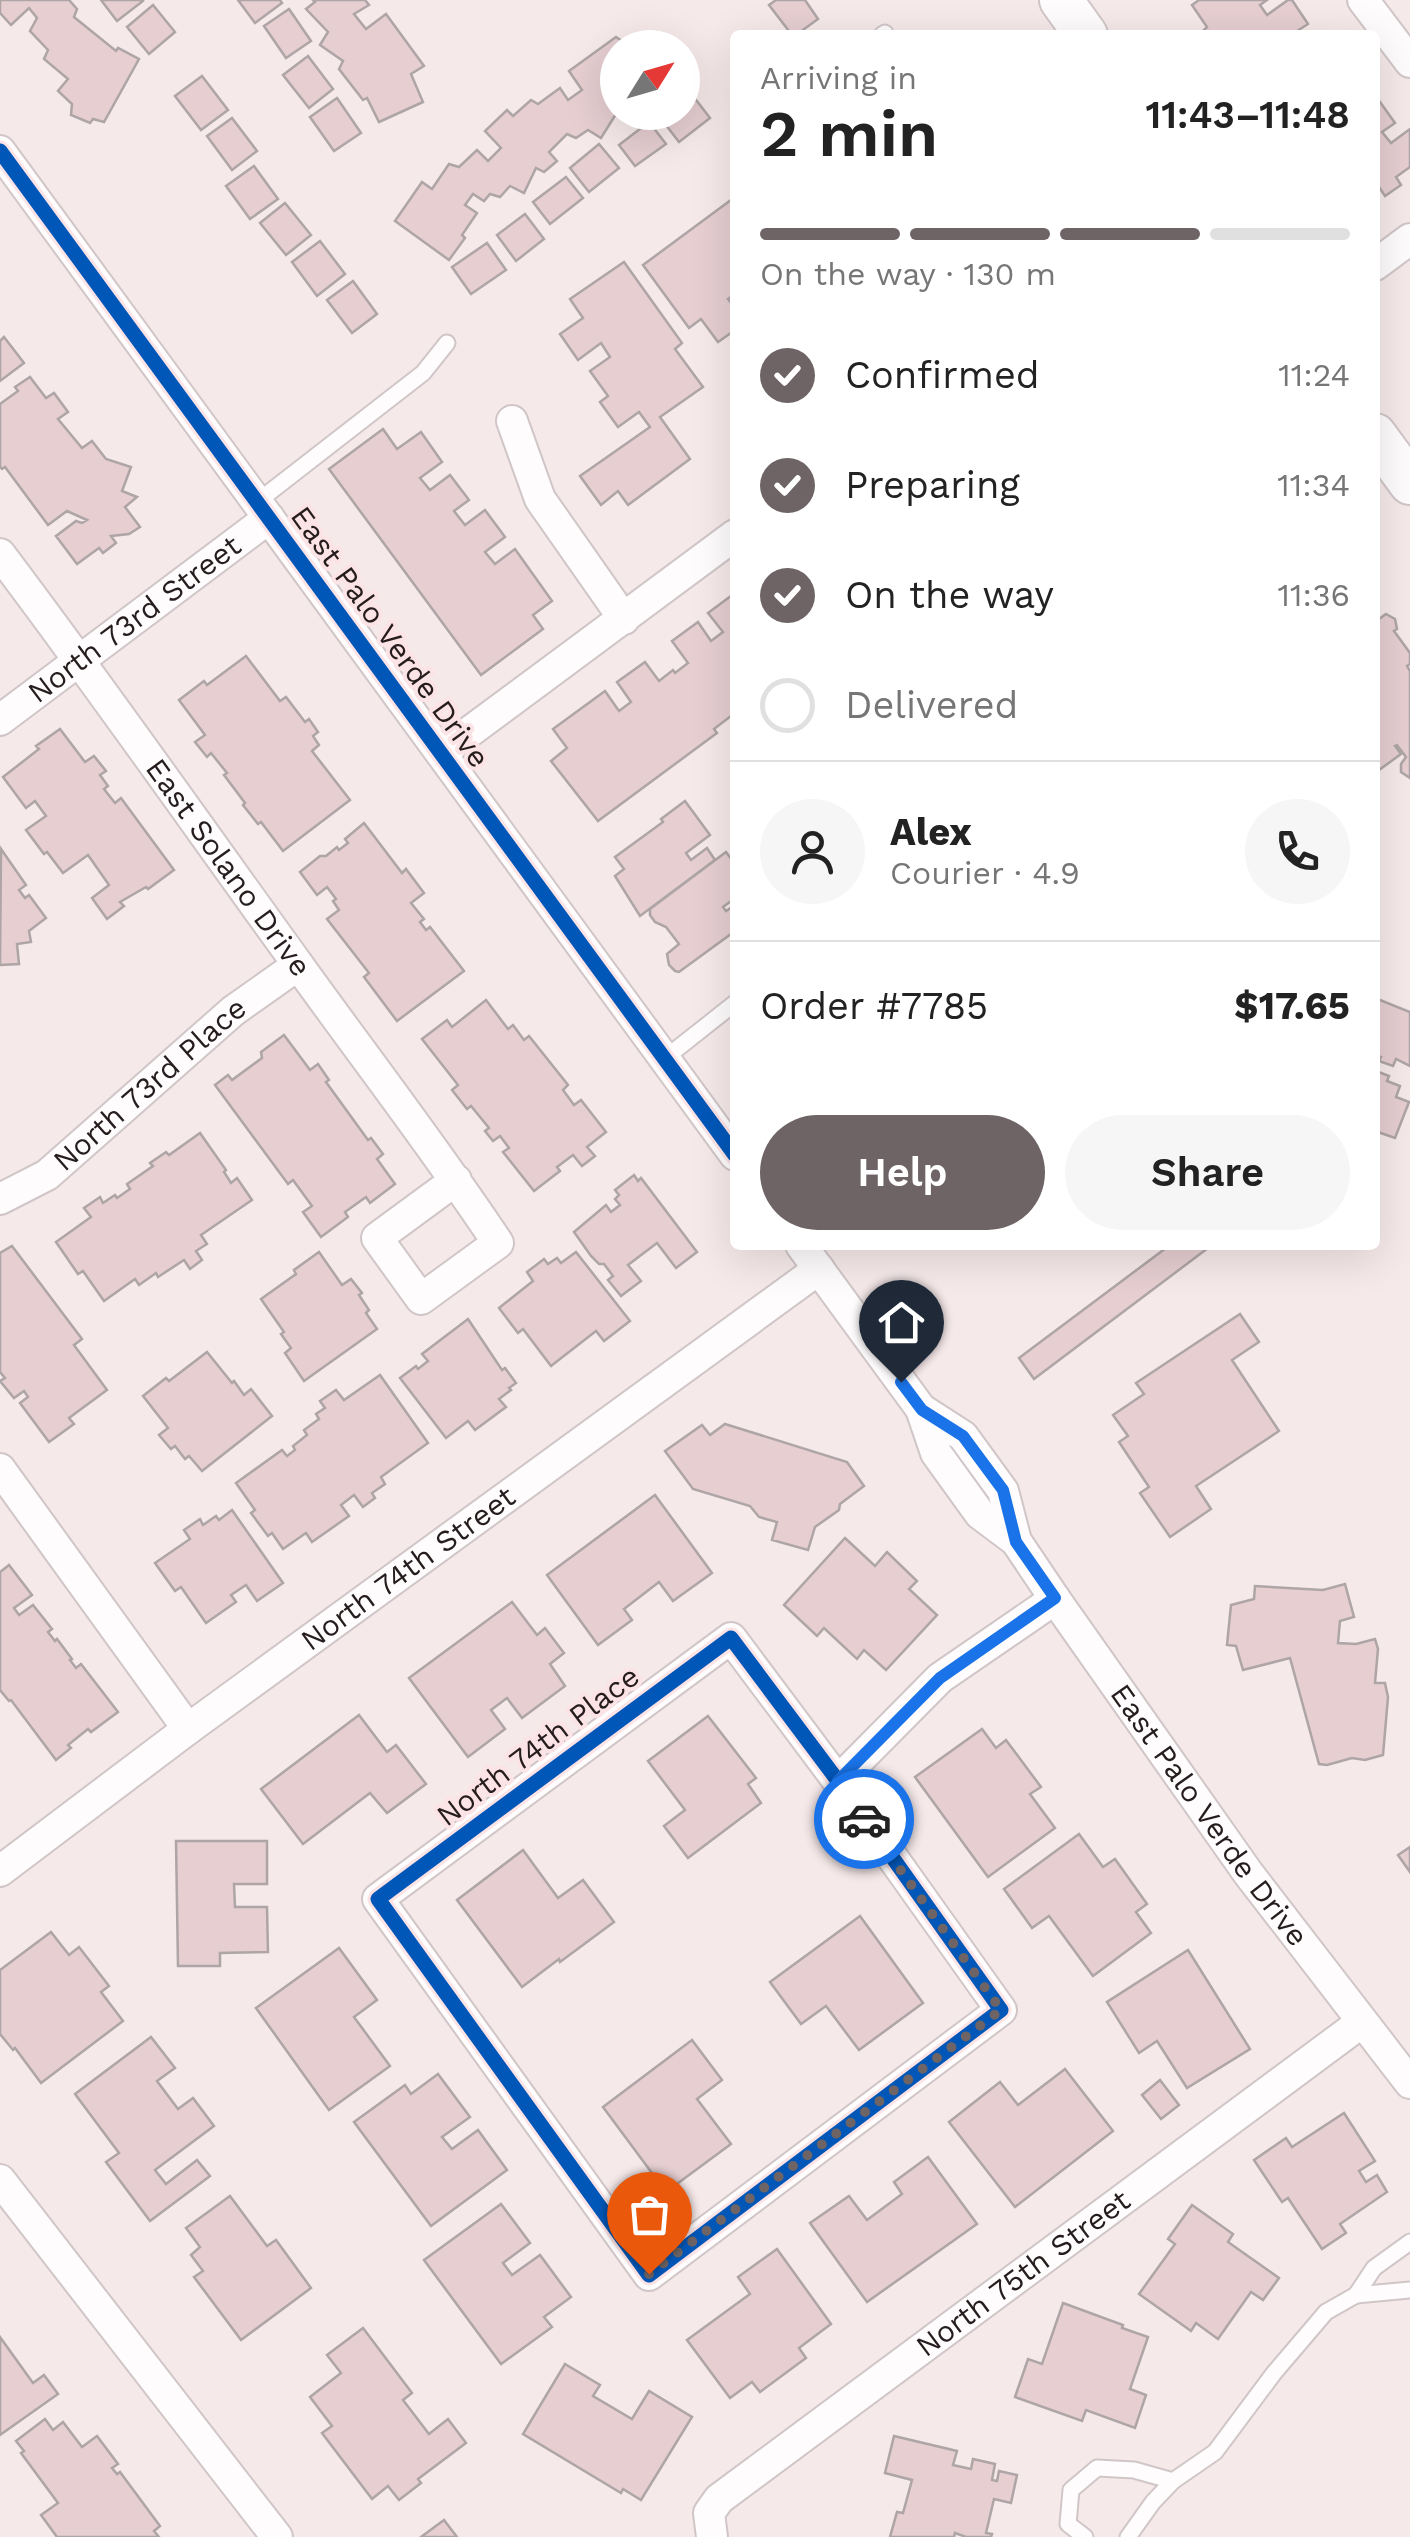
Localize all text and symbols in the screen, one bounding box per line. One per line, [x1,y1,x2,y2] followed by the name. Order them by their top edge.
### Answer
[600,30,700,130] north arrow
[600,30,700,130] map controls
[760,59,917,97] text: Arriving in
[1145,93,1350,137] text: 11:43–11:48
[760,96,938,172] text: 2 min
[760,255,1056,293] text: On the way · 130 m
[760,348,815,403] icon: check
[845,353,1040,397] text: Confirmed
[1278,356,1350,394] text: 11:24
[760,458,815,513] icon: check
[845,463,1020,507] text: Preparing
[1277,466,1350,504] text: 11:34
[284,499,497,774] street label: East Palo Verde Drive
[21,527,248,710] street label: North 73rd Street
[760,568,815,623] icon: check
[845,573,1054,617] text: On the way
[1277,576,1350,614] text: 11:36
[845,683,1018,727] text: Delivered
[139,752,319,983] street label: East Solano Drive
[760,799,865,904] button: person
[1245,799,1350,904] button: phone
[890,810,972,854] text: Alex
[890,854,1080,892] text: Courier · 4.9
[760,984,988,1028] text: Order #7785
[1234,984,1350,1028] text: $17.65
[46,989,252,1178] street label: North 73rd Place
[760,1115,1045,1230] button: Help
[1065,1115,1350,1230] button: Share
[859,1280,944,1383] pin
[874,1295,929,1350] icon: home
[294,1478,522,1658] street label: North 74th Street
[430,1658,646,1833] street label: North 74th Place
[1103,1677,1316,1953] street label: East Palo Verde Drive
[814,1769,914,1869] courier
[837,1792,892,1847] icon: car
[607,2172,692,2275] pin
[909,2182,1137,2364] street label: North 75th Street
[622,2187,677,2242] icon: bag

